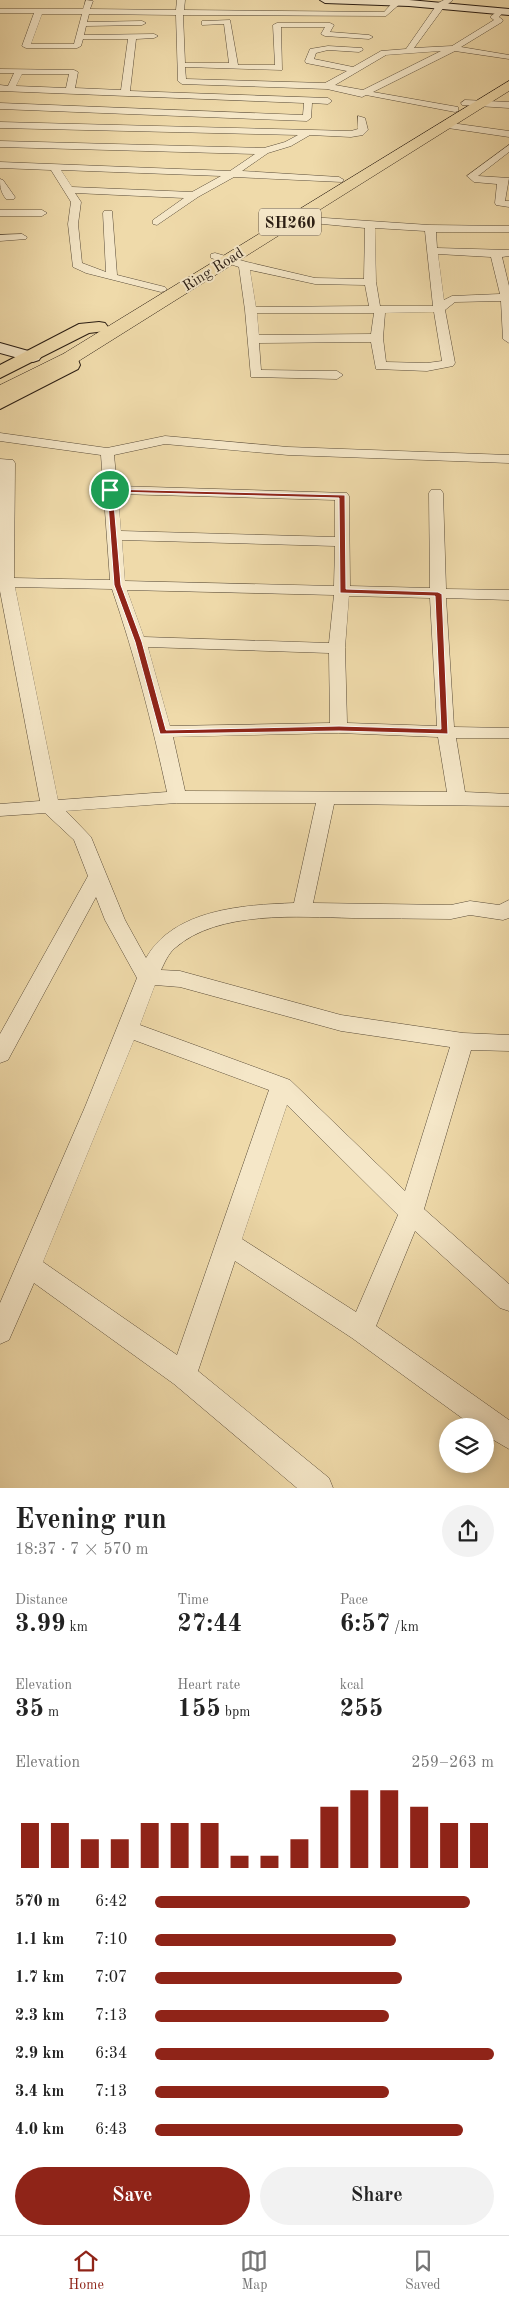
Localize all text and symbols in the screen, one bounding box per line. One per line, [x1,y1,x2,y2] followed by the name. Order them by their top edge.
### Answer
[259,208,321,236] road number: SH260
[181,246,247,295] street label: Ring Road
[89,469,131,511] pin
[96,476,124,504] icon: arrive
[439,1418,494,1473] map controls
[439,1418,494,1473] button: layers
[442,1505,494,1557] button: share
[15,1507,167,1535] text: Evening run
[15,1542,148,1558] text: 18:37 · 7 × 570 m
[15,1593,68,1607] text: Distance
[177,1593,209,1607] text: Time
[340,1593,368,1607] text: Pace
[15,1612,66,1637] text: 3.99
[177,1612,242,1637] text: 27:44
[340,1612,390,1637] text: 6:57
[66,1620,88,1634] text: km
[390,1620,419,1634] text: /km
[15,1678,72,1692] text: Elevation
[177,1678,240,1692] text: Heart rate
[340,1678,364,1692] text: kcal
[15,1697,44,1722] text: 35
[177,1697,221,1722] text: 155
[340,1697,383,1722] text: 255
[44,1705,59,1719] text: m
[221,1705,250,1719] text: bpm
[15,1755,80,1771] text: Elevation
[411,1755,494,1771] text: 259–263 m
[15,1894,60,1910] text: 570 m
[95,1894,127,1910] text: 6:42
[15,1932,64,1948] text: 1.1 km
[95,1932,127,1948] text: 7:10
[15,1970,64,1986] text: 1.7 km
[95,1970,127,1986] text: 7:07
[15,2008,64,2024] text: 2.3 km
[95,2008,127,2024] text: 7:13
[15,2046,64,2062] text: 2.9 km
[95,2046,127,2062] text: 6:34
[15,2084,64,2100] text: 3.4 km
[95,2084,127,2100] text: 7:13
[15,2122,64,2138] text: 4.0 km
[95,2122,127,2138] text: 6:43
[15,2167,250,2225] button: Save
[260,2167,494,2225] button: Share
[68,2247,104,2294] tab: Home
[240,2247,268,2294] tab: Map
[405,2247,441,2294] tab: Saved

